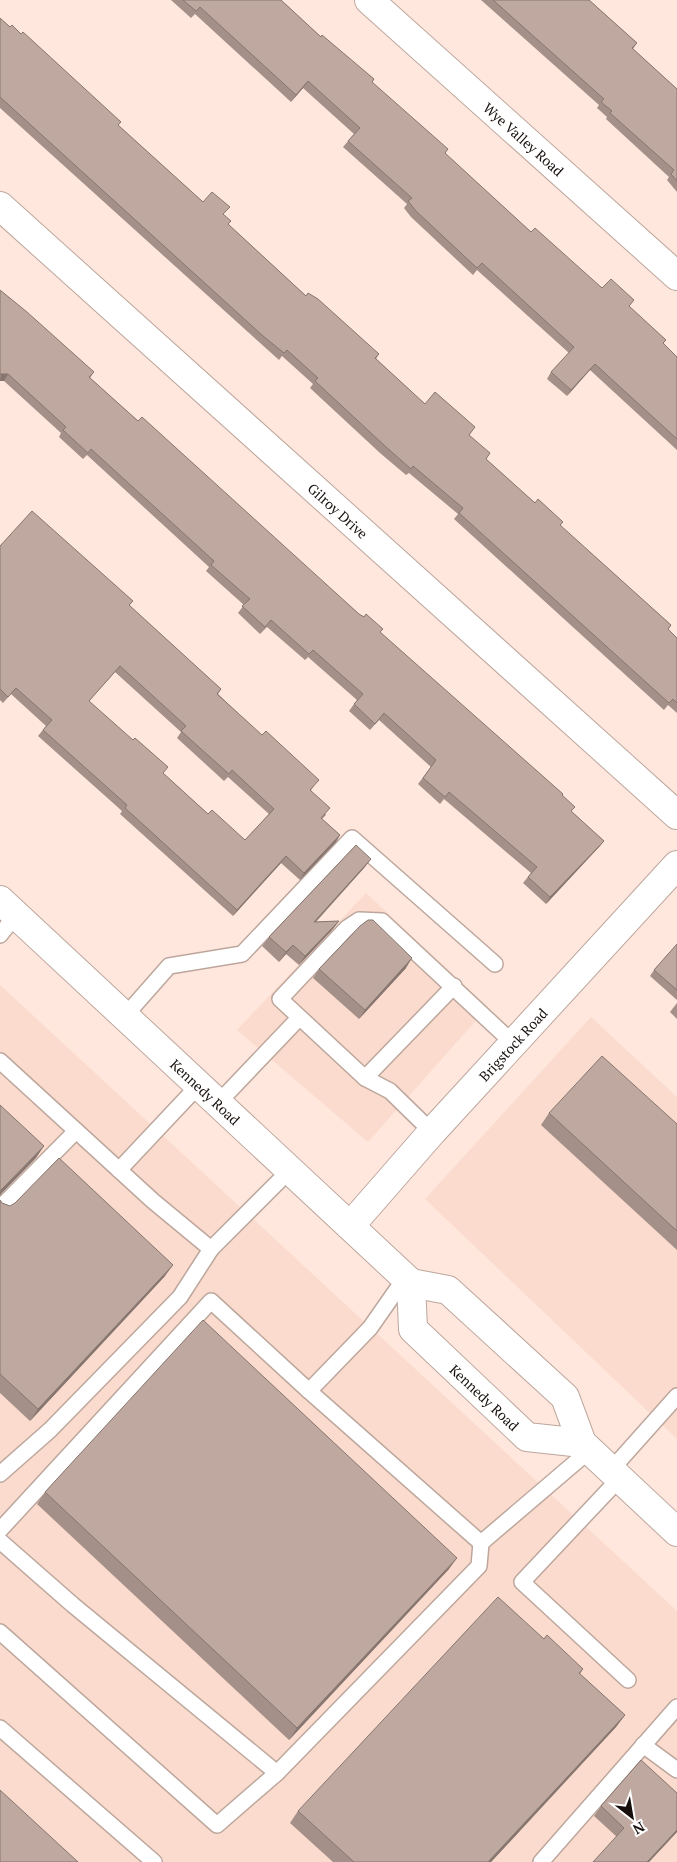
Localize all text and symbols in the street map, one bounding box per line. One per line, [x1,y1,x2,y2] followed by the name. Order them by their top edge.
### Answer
[480,98,568,180] street label: Wye Valley Road
[304,478,372,542] street label: Gilroy Drive
[474,1003,551,1085] street label: Brigstock Road
[167,1054,245,1129] street label: Kennedy Road
[446,1360,524,1435] street label: Kennedy Road
[607,1792,657,1842] north arrow
[629,1818,648,1840] text: N

